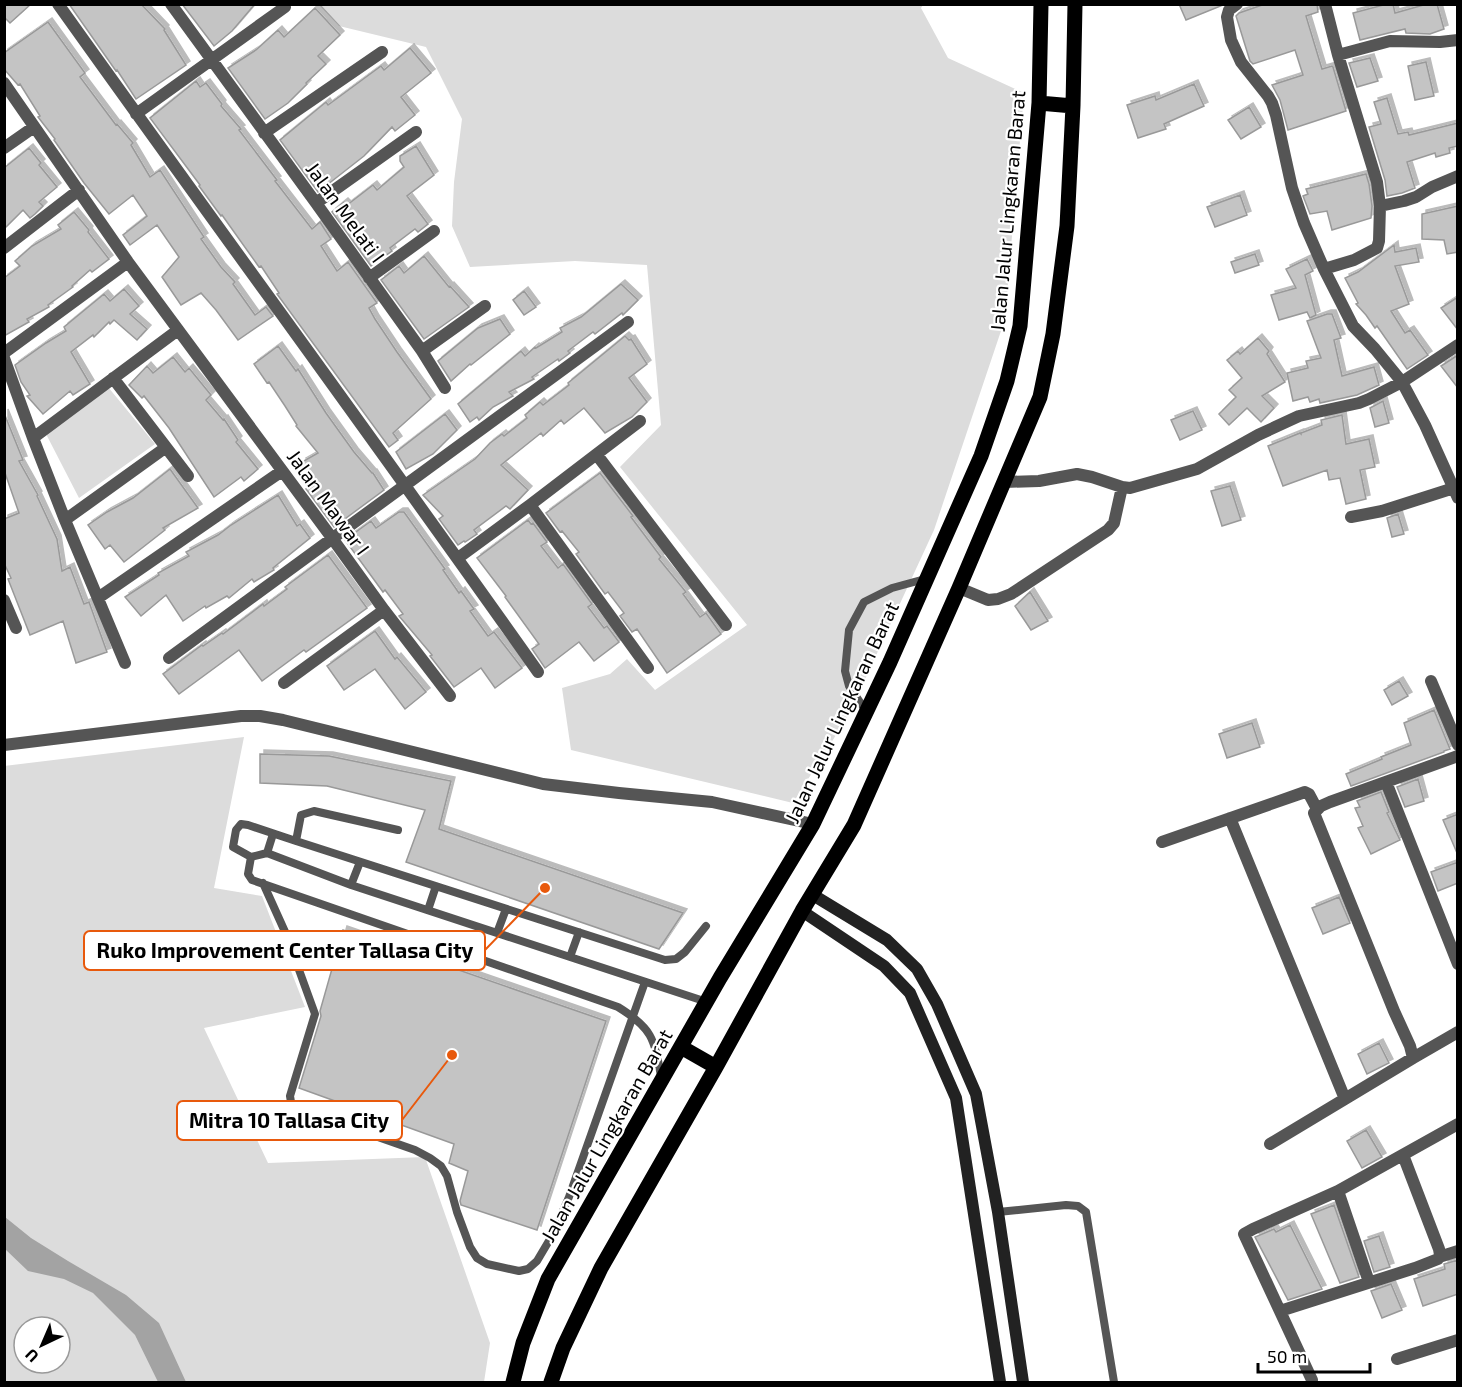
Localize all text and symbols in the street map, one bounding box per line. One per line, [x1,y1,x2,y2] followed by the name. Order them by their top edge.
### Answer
[985,89,1030,332] street label: Jalan Jalur Lingkaran Barat
[302,157,390,267] street label: Jalan Melati I
[283,445,375,559] street label: Jalan Mawar I
[779,597,903,827] street label: Jalan Jalur Lingkaran Barat
[84,931,485,970] callout: Ruko Improvement Center Tallasa City
[97,937,474,963] text: Ruko Improvement Center Tallasa City
[535,1024,677,1246] street label: Jalan Jalur Lingkaran Barat
[177,1101,402,1140] callout: Mitra 10 Tallasa City
[189,1107,389,1133] text: Mitra 10 Tallasa City
[12,1315,72,1375] north arrow
[1258,1336,1370,1374] scale bar
[1267,1345,1307,1367] text: 50 m
[21,1346,42,1367] text: U

